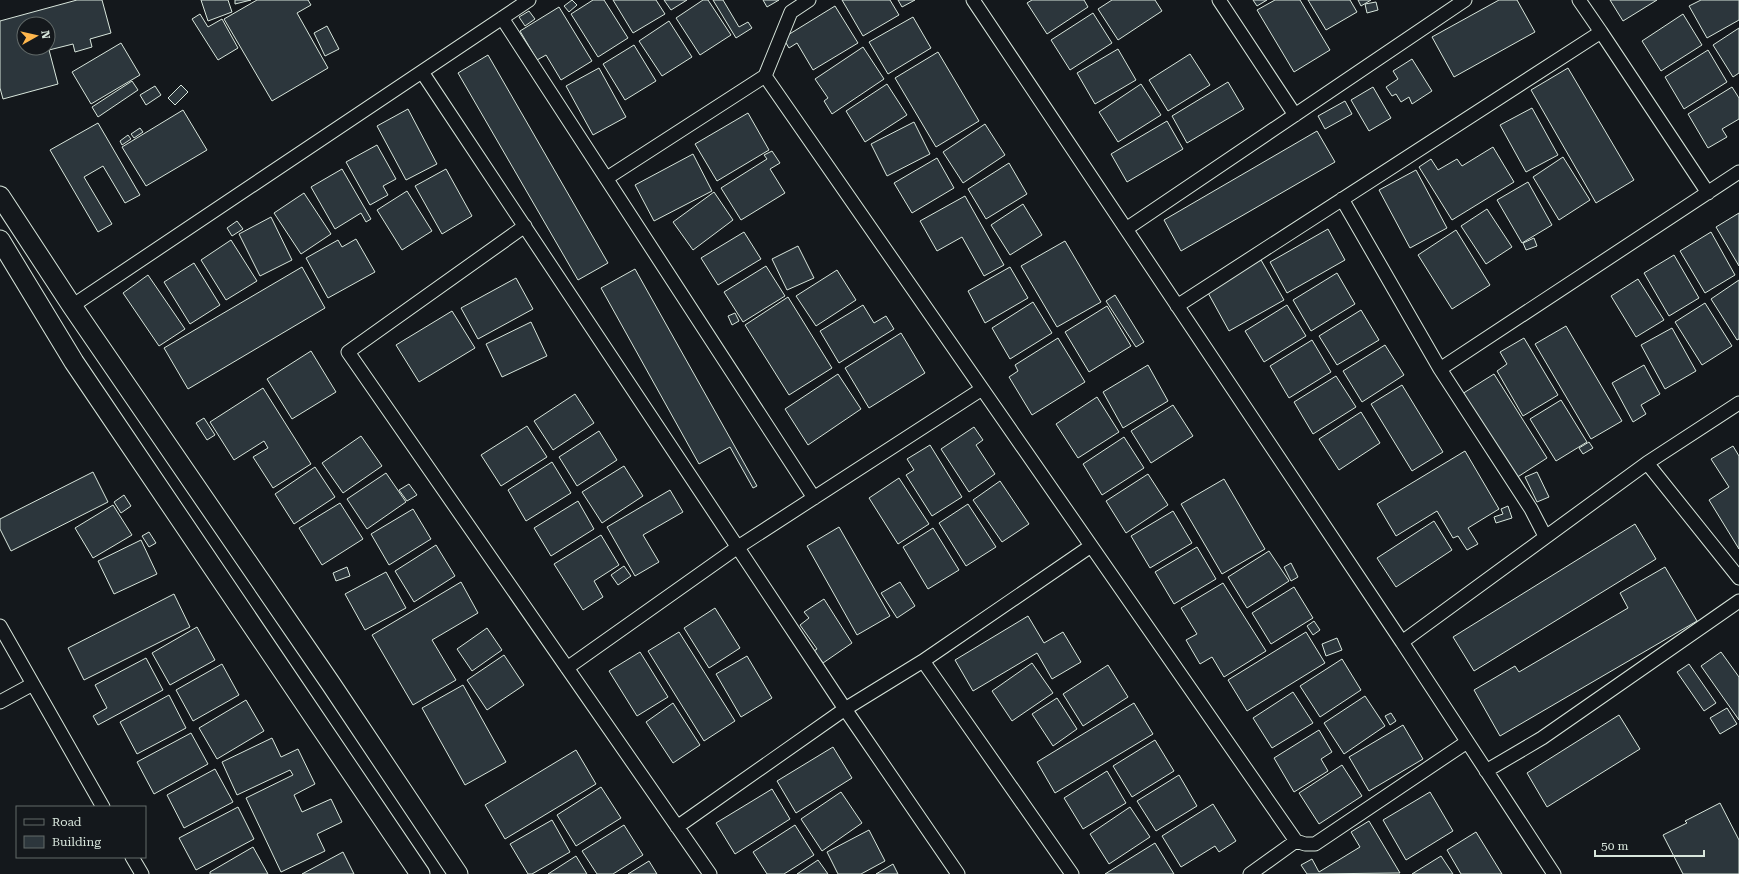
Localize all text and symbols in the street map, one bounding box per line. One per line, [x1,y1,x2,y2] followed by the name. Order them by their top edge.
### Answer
[16,16,56,56] north arrow
[38,30,53,40] text: N
[16,806,146,858] legend
[52,815,82,829] text: Road
[1595,832,1704,858] scale bar
[52,835,101,849] text: Building
[1601,839,1628,853] text: 50 m

